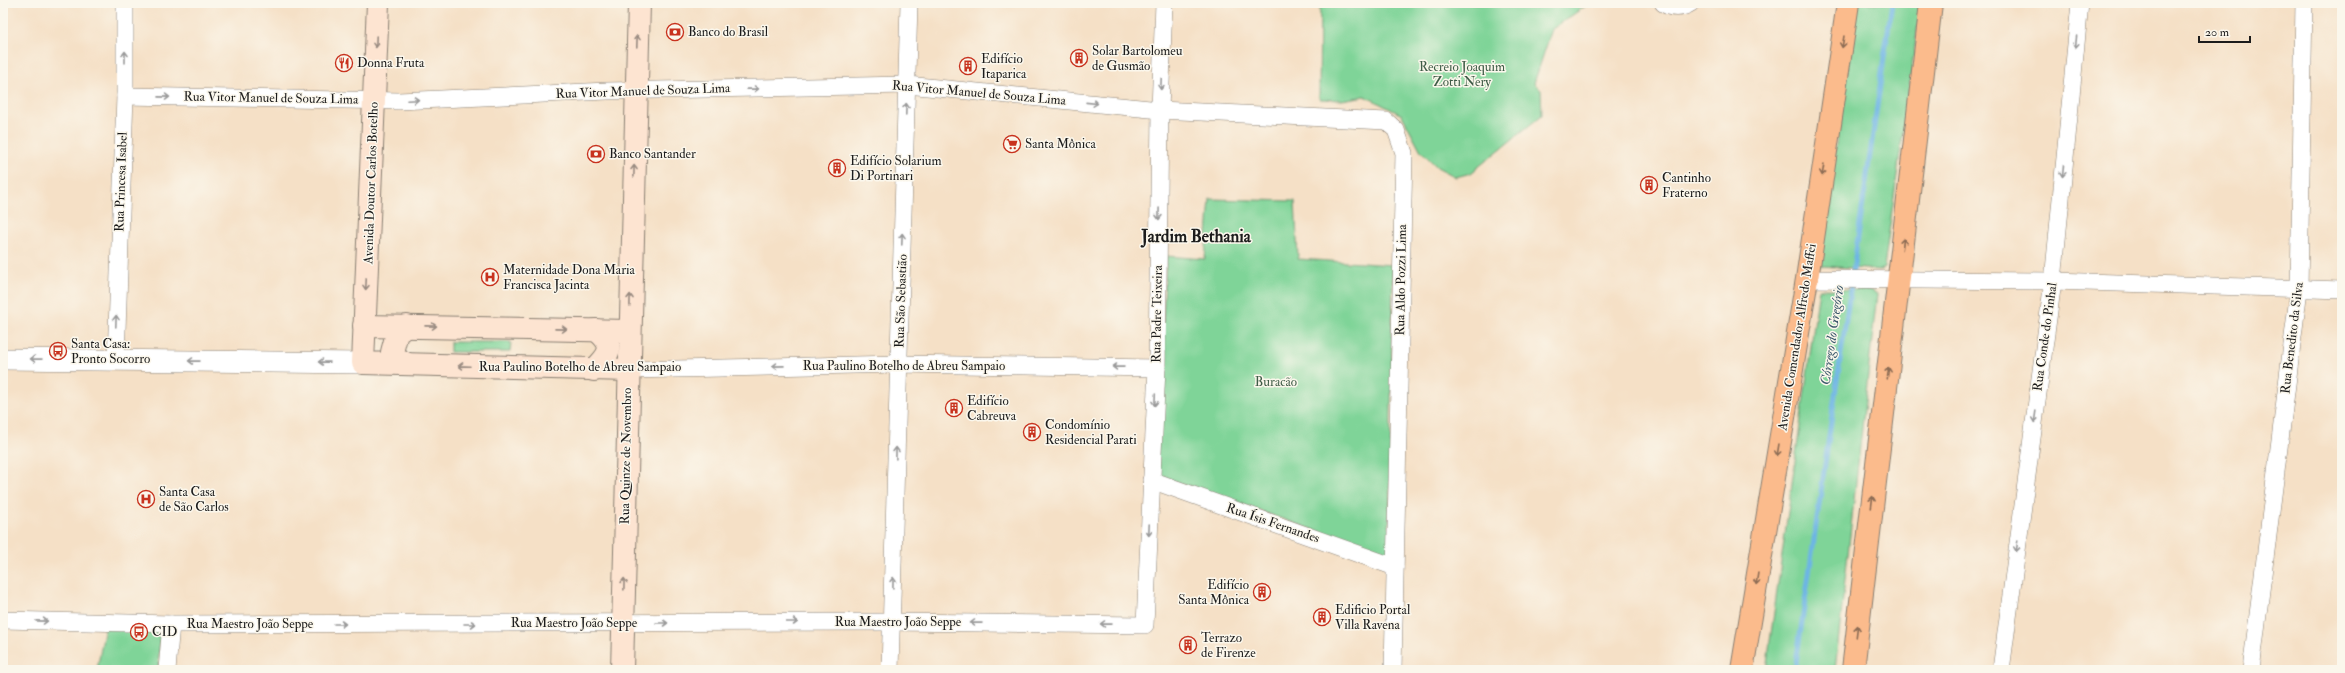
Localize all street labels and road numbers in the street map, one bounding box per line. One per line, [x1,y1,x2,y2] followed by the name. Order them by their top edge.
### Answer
[891,77,1067,109] street label: Rua Vitor Manuel de Souza Lima
[555,80,731,102] street label: Rua Vitor Manuel de Souza Lima
[184,88,359,108] street label: Rua Vitor Manuel de Souza Lima
[360,102,382,265] street label: Avenida Doutor Carlos Botelho
[111,131,131,232] street label: Rua Princesa Isabel
[1392,223,1410,336] street label: Rua Aldo Pozzi Lima
[1774,242,1820,433] street label: Avenida Comendador Alfredo Maffei
[891,254,911,348] street label: Rua São Sebastião
[1148,264,1166,363] street label: Rua Padre Teixeira
[2029,281,2061,392] street label: Rua Conde do Pinhal
[2277,281,2307,395] street label: Rua Benedito da Silva
[803,358,1005,375] street label: Rua Paulino Botelho de Abreu Sampaio
[479,359,681,376] street label: Rua Paulino Botelho de Abreu Sampaio
[617,388,635,524] street label: Rua Quinze de Novembro
[1224,499,1323,547] street label: Rua Ísis Fernandes
[835,614,962,631] street label: Rua Maestro João Seppe
[511,615,638,632] street label: Rua Maestro João Seppe
[187,616,314,633] street label: Rua Maestro João Seppe

